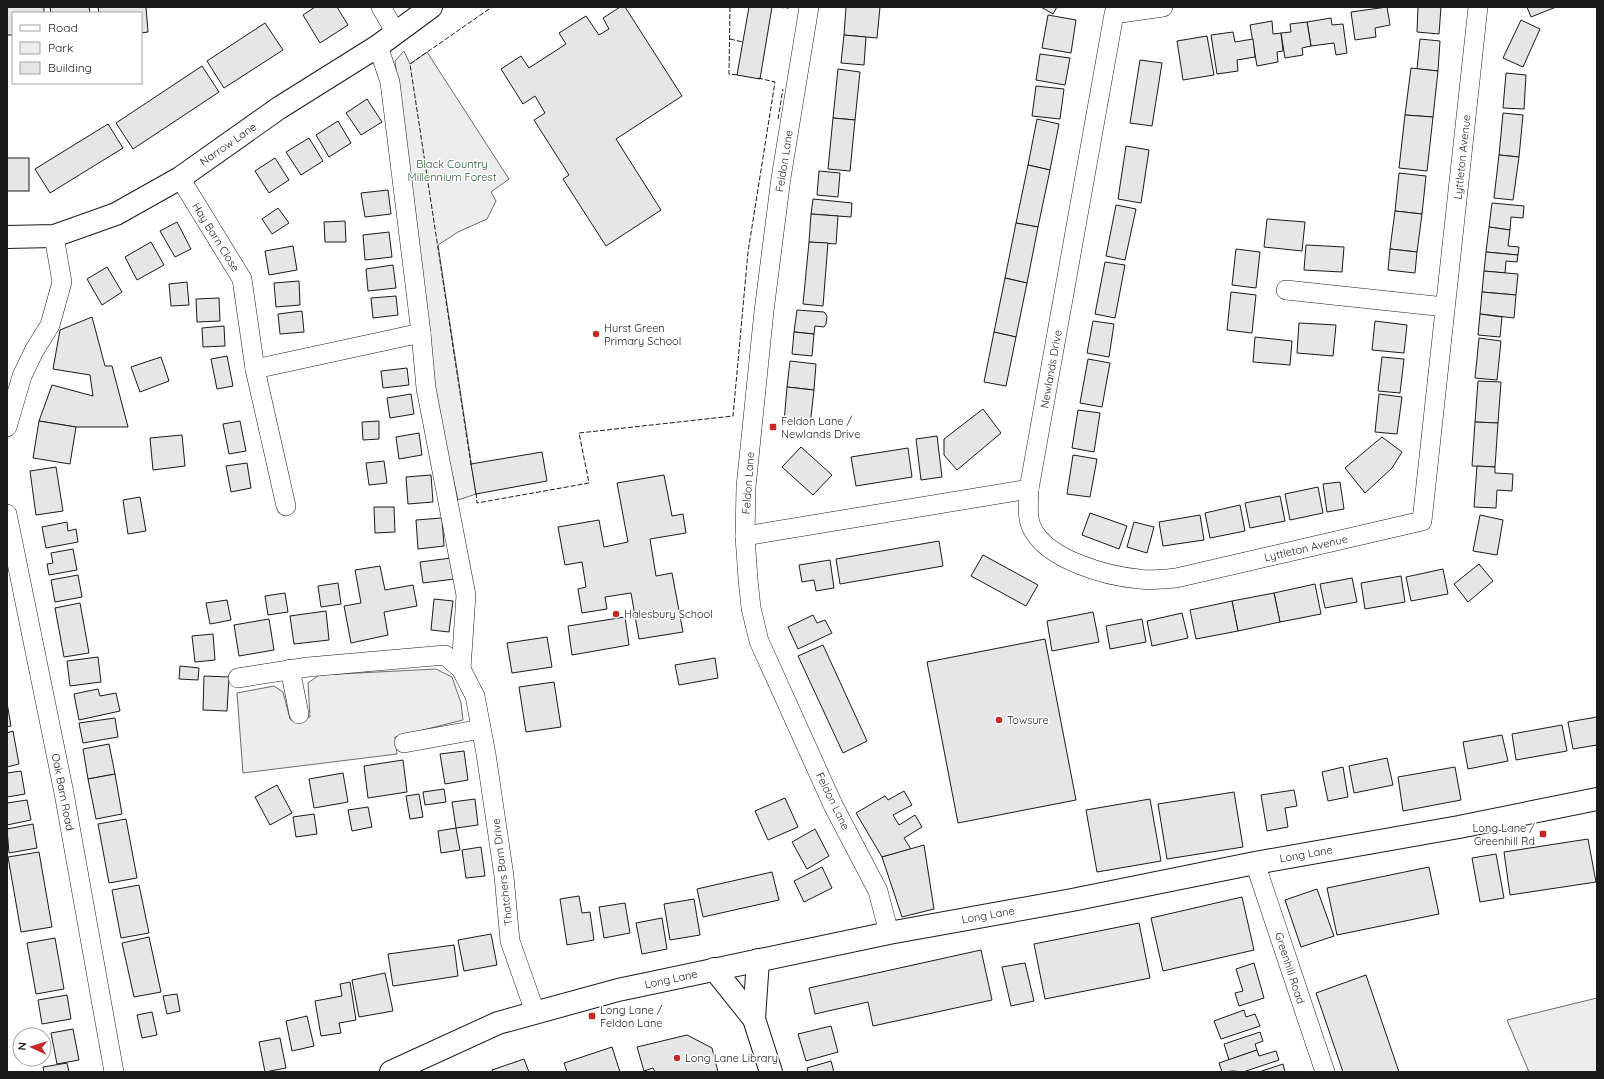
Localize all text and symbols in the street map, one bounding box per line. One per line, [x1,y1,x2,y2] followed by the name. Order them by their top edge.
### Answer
[12,12,142,84] legend
[48,20,78,35] text: Road
[48,40,73,55] text: Park
[48,60,92,75] text: Building
[1451,114,1473,200] street label: Lyttleton Avenue
[197,119,259,169] street label: Narrow Lane
[772,129,796,193] street label: Feldon Lane
[408,157,497,184] park label: Black Country Millennium Forest
[189,200,243,274] street label: Hay Barn Close
[604,321,681,348] place label: Hurst Green Primary School
[591,329,601,339] marker: Hurst Green Primary School
[1037,329,1065,409] street label: Newlands Drive
[781,414,860,441] place label: Feldon Lane / Newlands Drive
[768,422,778,432] marker: Feldon Lane / Newlands Drive
[739,451,757,515] street label: Feldon Lane
[1263,532,1349,564] street label: Lyttleton Avenue
[624,607,713,621] place label: Halesbury School
[611,609,621,619] marker: Halesbury School
[1007,713,1049,727] place label: Towsure
[994,715,1004,725] marker: Towsure
[49,752,77,832] street label: Oak Barn Road
[813,770,853,832] street label: Feldon Lane
[488,818,516,926] street label: Thatchers Barn Drive
[1472,821,1535,848] place label: Long Lane / Greenhill Rd
[1538,829,1548,839] marker: Long Lane / Greenhill Rd
[1278,842,1334,866] street label: Long Lane
[960,903,1016,927] street label: Long Lane
[1272,930,1308,1006] street label: Greenhill Road
[643,967,699,991] street label: Long Lane
[600,1003,663,1030] place label: Long Lane / Feldon Lane
[587,1011,597,1021] marker: Long Lane / Feldon Lane
[12,1027,52,1067] north arrow
[15,1042,29,1051] text: N
[685,1051,778,1065] place label: Long Lane Library
[672,1053,682,1063] marker: Long Lane Library

